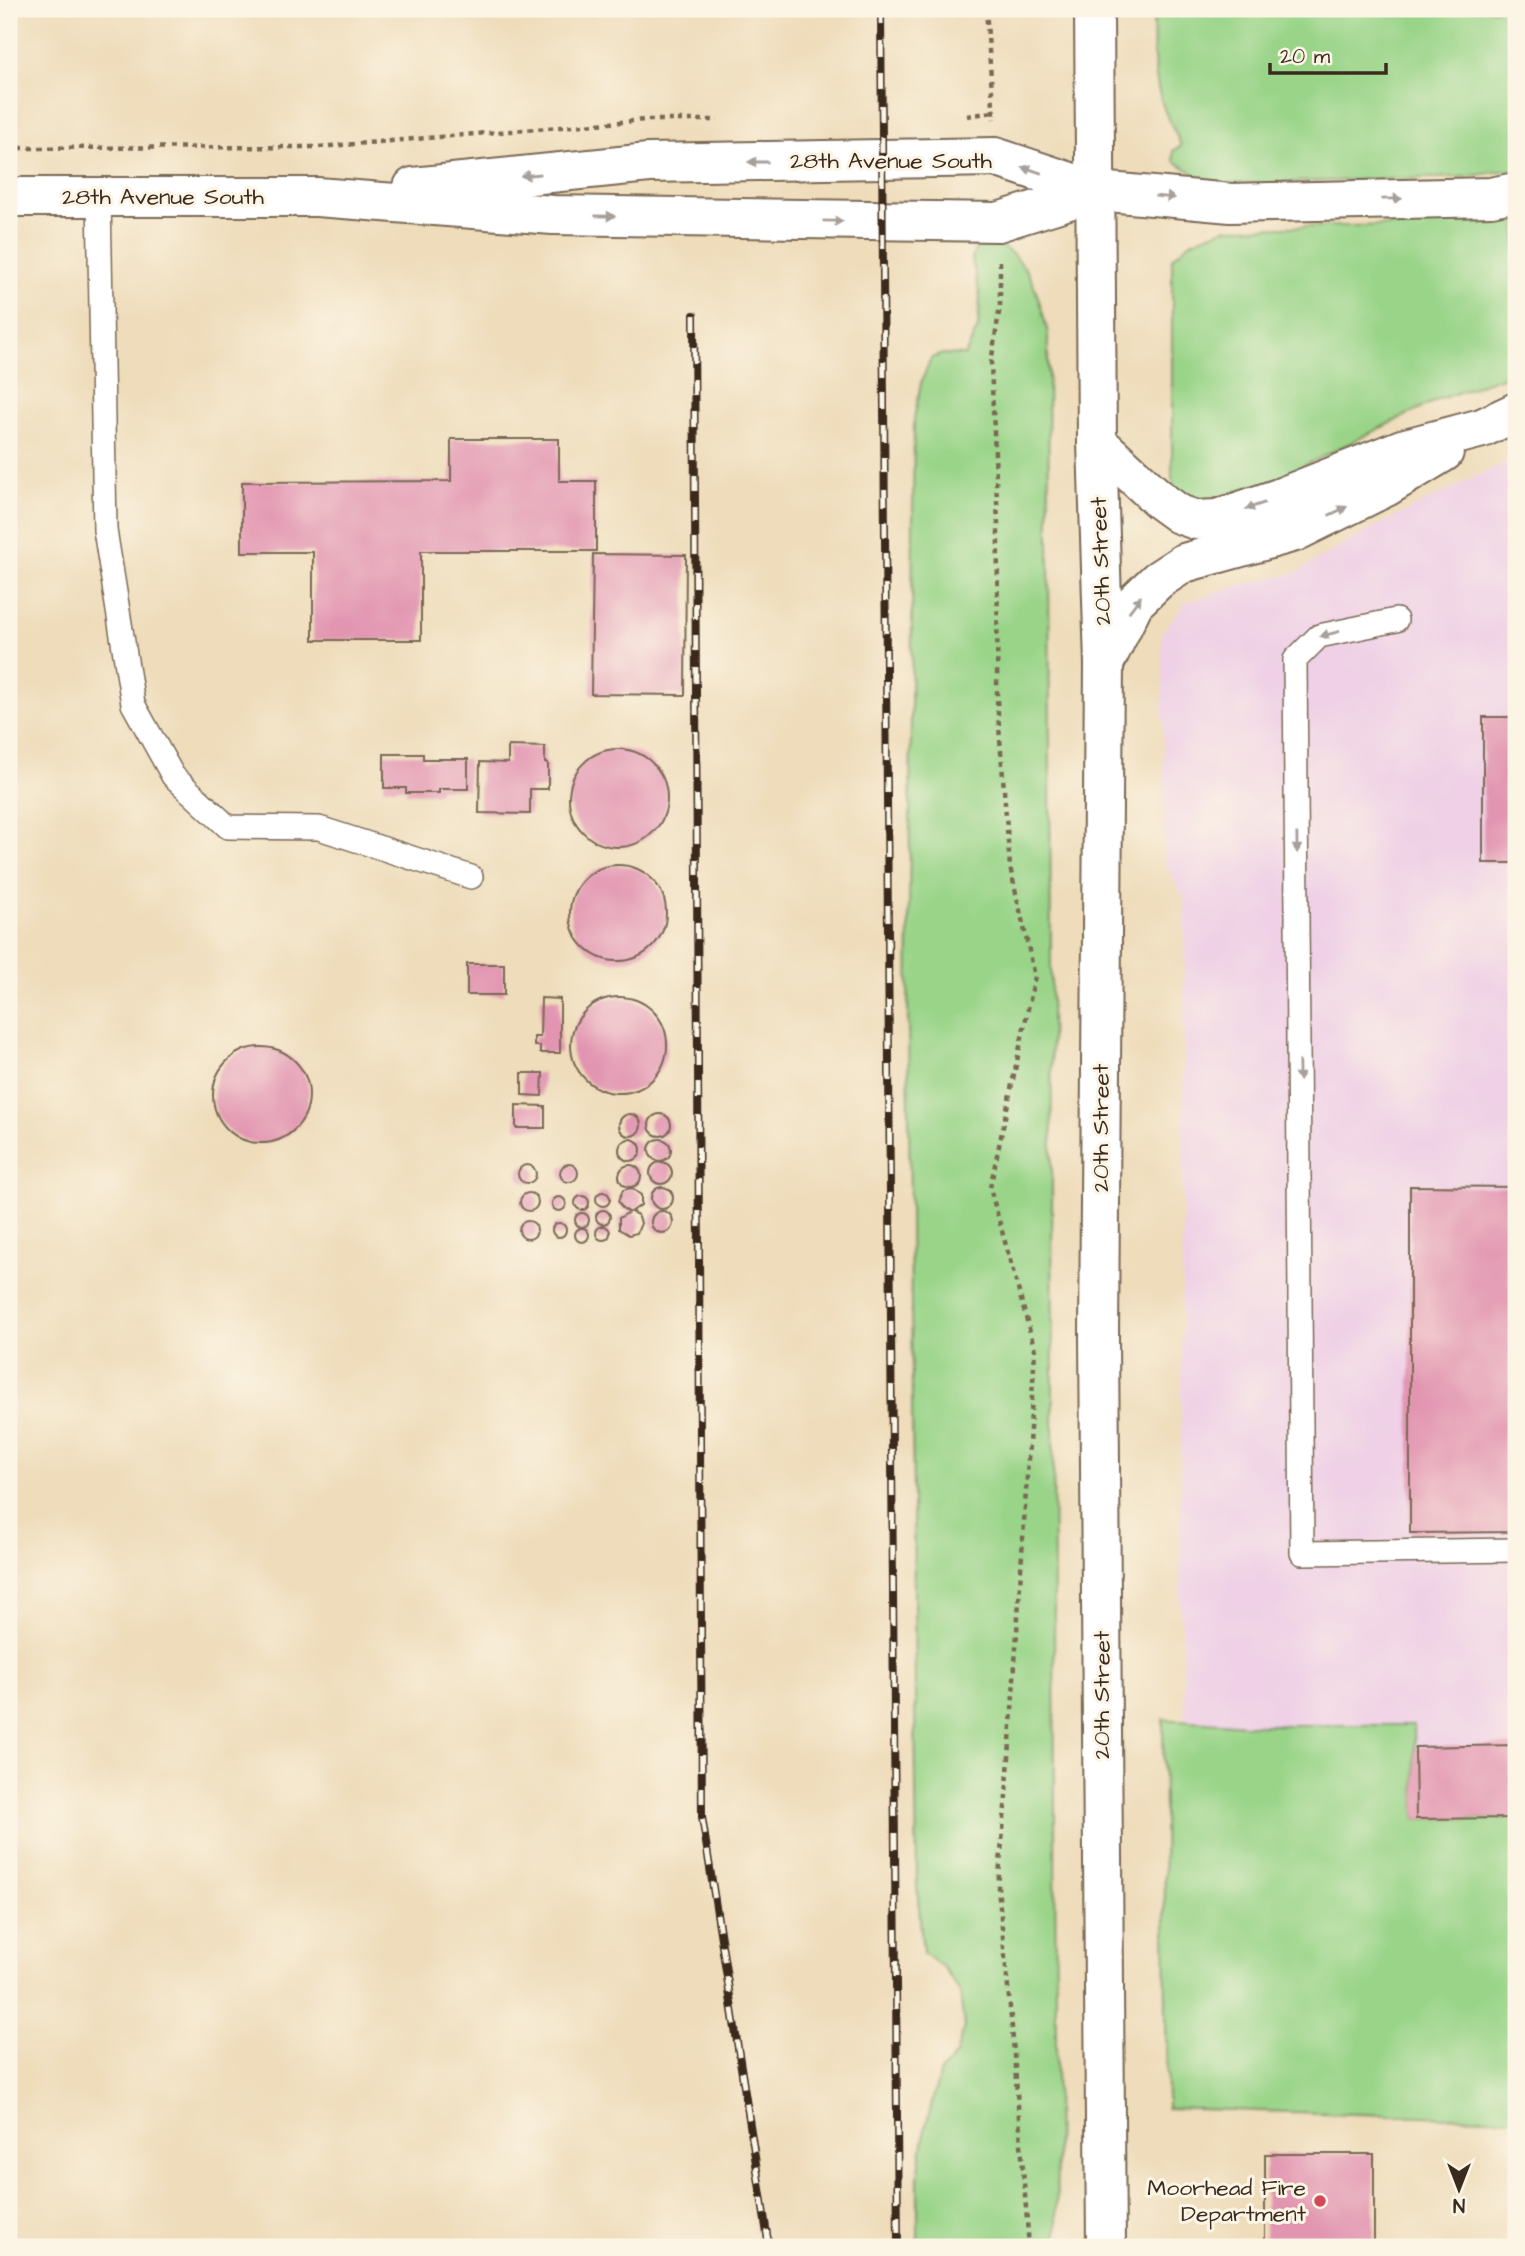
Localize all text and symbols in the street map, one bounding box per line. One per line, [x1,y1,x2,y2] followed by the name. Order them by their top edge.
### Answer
[1270,32,1385,76] scale bar
[1280,42,1331,71] text: 20 m
[790,145,993,177] street label: 28th Avenue South
[746,156,768,168] one-way arrow
[1021,164,1042,175] one-way arrow
[520,170,542,181] one-way arrow
[62,181,265,213] street label: 28th Avenue South
[1154,192,1176,203] one-way arrow
[1381,193,1403,205] one-way arrow
[595,210,617,222] one-way arrow
[822,215,844,226] one-way arrow
[1083,496,1119,626] street label: 20th Street
[1245,501,1266,512] one-way arrow
[1328,505,1348,517] one-way arrow
[1128,596,1143,614] one-way arrow
[1318,629,1340,640] one-way arrow
[1291,832,1303,854] one-way arrow
[1293,1060,1305,1082] one-way arrow
[1085,1063,1117,1192] street label: 20th Street
[1086,1630,1118,1759] street label: 20th Street
[1424,2154,1494,2224] north arrow
[1147,2172,1307,2230] place label: Moorhead Fire Department
[1453,2191,1465,2218] text: N
[1312,2193,1328,2209] marker: Moorhead Fire Department

